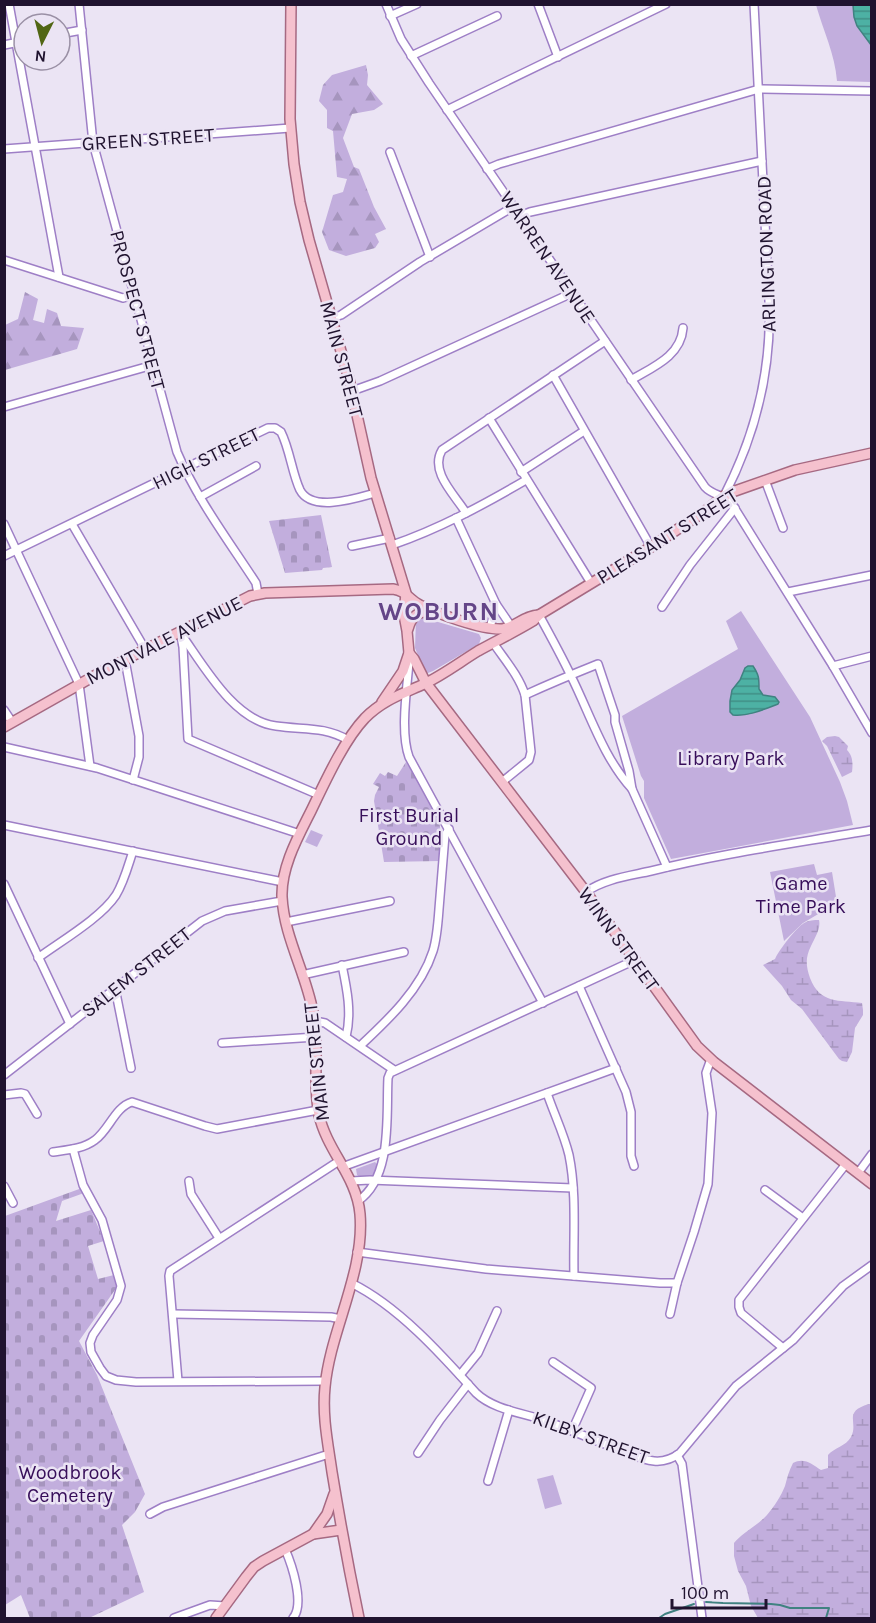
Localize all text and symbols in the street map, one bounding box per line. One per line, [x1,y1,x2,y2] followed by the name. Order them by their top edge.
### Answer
[12,12,72,72] north arrow
[34,46,47,66] text: N
[81,123,215,156] street label: GREEN STREET
[752,175,781,333] street label: ARLINGTON ROAD
[495,187,600,328] street label: WARREN AVENUE
[105,228,170,393] street label: PROSPECT STREET
[315,299,368,420] street label: MAIN STREET
[149,423,264,494] street label: HIGH STREET
[592,484,742,589] street label: PLEASANT STREET
[82,591,246,690] street label: MONTVALE AVENUE
[378,596,500,627] district label: WOBURN
[677,747,785,770] park label: Library Park
[359,804,459,850] park label: First Burial Ground
[756,872,846,918] park label: Game Time Park
[573,883,664,996] street label: WINN STREET
[77,922,196,1022] street label: SALEM STREET
[299,1001,334,1122] street label: MAIN STREET
[530,1406,652,1469] street label: KILBY STREET
[18,1461,122,1507] park label: Woodbrook Cemetery
[672,1572,766,1610] scale bar
[681,1582,729,1604] text: 100 m

